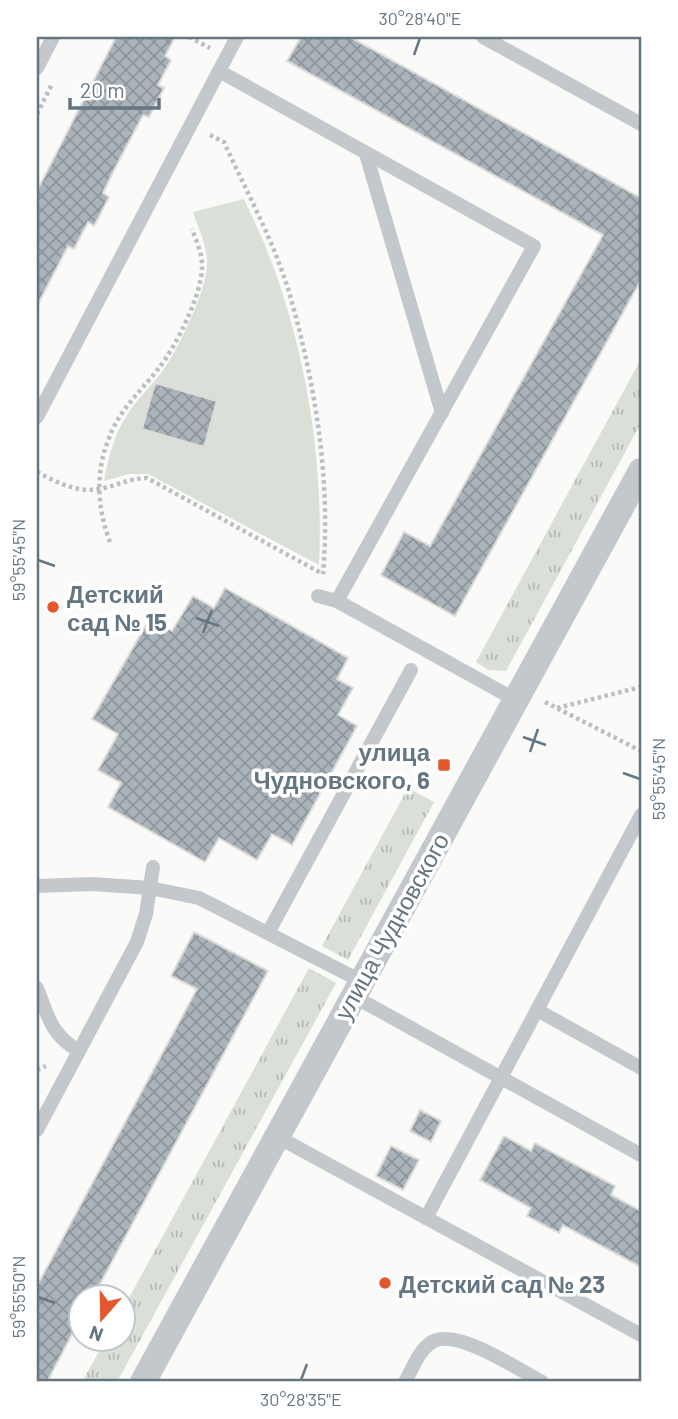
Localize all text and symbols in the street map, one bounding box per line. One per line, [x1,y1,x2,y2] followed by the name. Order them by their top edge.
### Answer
[378,7,462,29] text: 30°28'40"E
[70,66,159,110] scale bar
[80,77,125,102] text: 20 m
[7,519,29,601] text: 59°55'45"N
[67,579,167,636] place label: Детский сад № 15
[45,599,61,615] marker: Детский сад № 15
[254,737,431,794] place label: улица Чудновского, 6
[647,738,669,820] text: 59°55'45"N
[436,757,452,773] marker: улица Чудновского, 6
[328,828,454,1024] street label: улица Чудновского
[7,1256,29,1338] text: 59°55'50"N
[399,1269,605,1298] place label: Детский сад № 23
[377,1275,393,1291] marker: Детский сад № 23
[66,1282,136,1352] north arrow
[86,1321,106,1347] text: N
[260,1388,342,1410] text: 30°28'35"E

